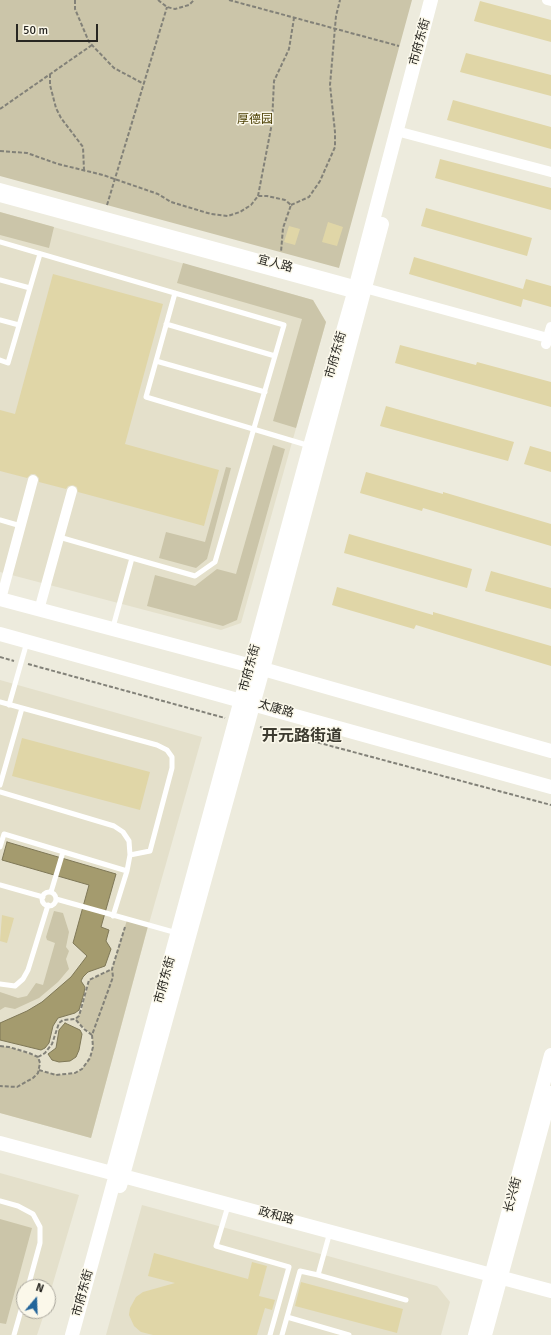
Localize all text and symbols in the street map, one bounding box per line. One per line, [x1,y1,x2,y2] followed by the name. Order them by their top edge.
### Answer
[18,16,100,42] scale bar
[407,17,433,67] street label: 市府东街
[23,23,48,38] text: 50 m
[237,113,273,127] park label: 厚德园
[256,252,294,276] street label: 宜人路
[322,330,350,380] street label: 市府东街
[237,643,263,693] street label: 市府东街
[257,697,295,721] street label: 太康路
[262,727,342,747] district label: 开元路街道
[152,955,178,1005] street label: 市府东街
[501,1176,525,1214] street label: 长兴街
[257,1204,295,1228] street label: 政和路
[70,1268,96,1318] street label: 市府东街
[16,1279,56,1319] north arrow
[34,1281,45,1296] text: N

